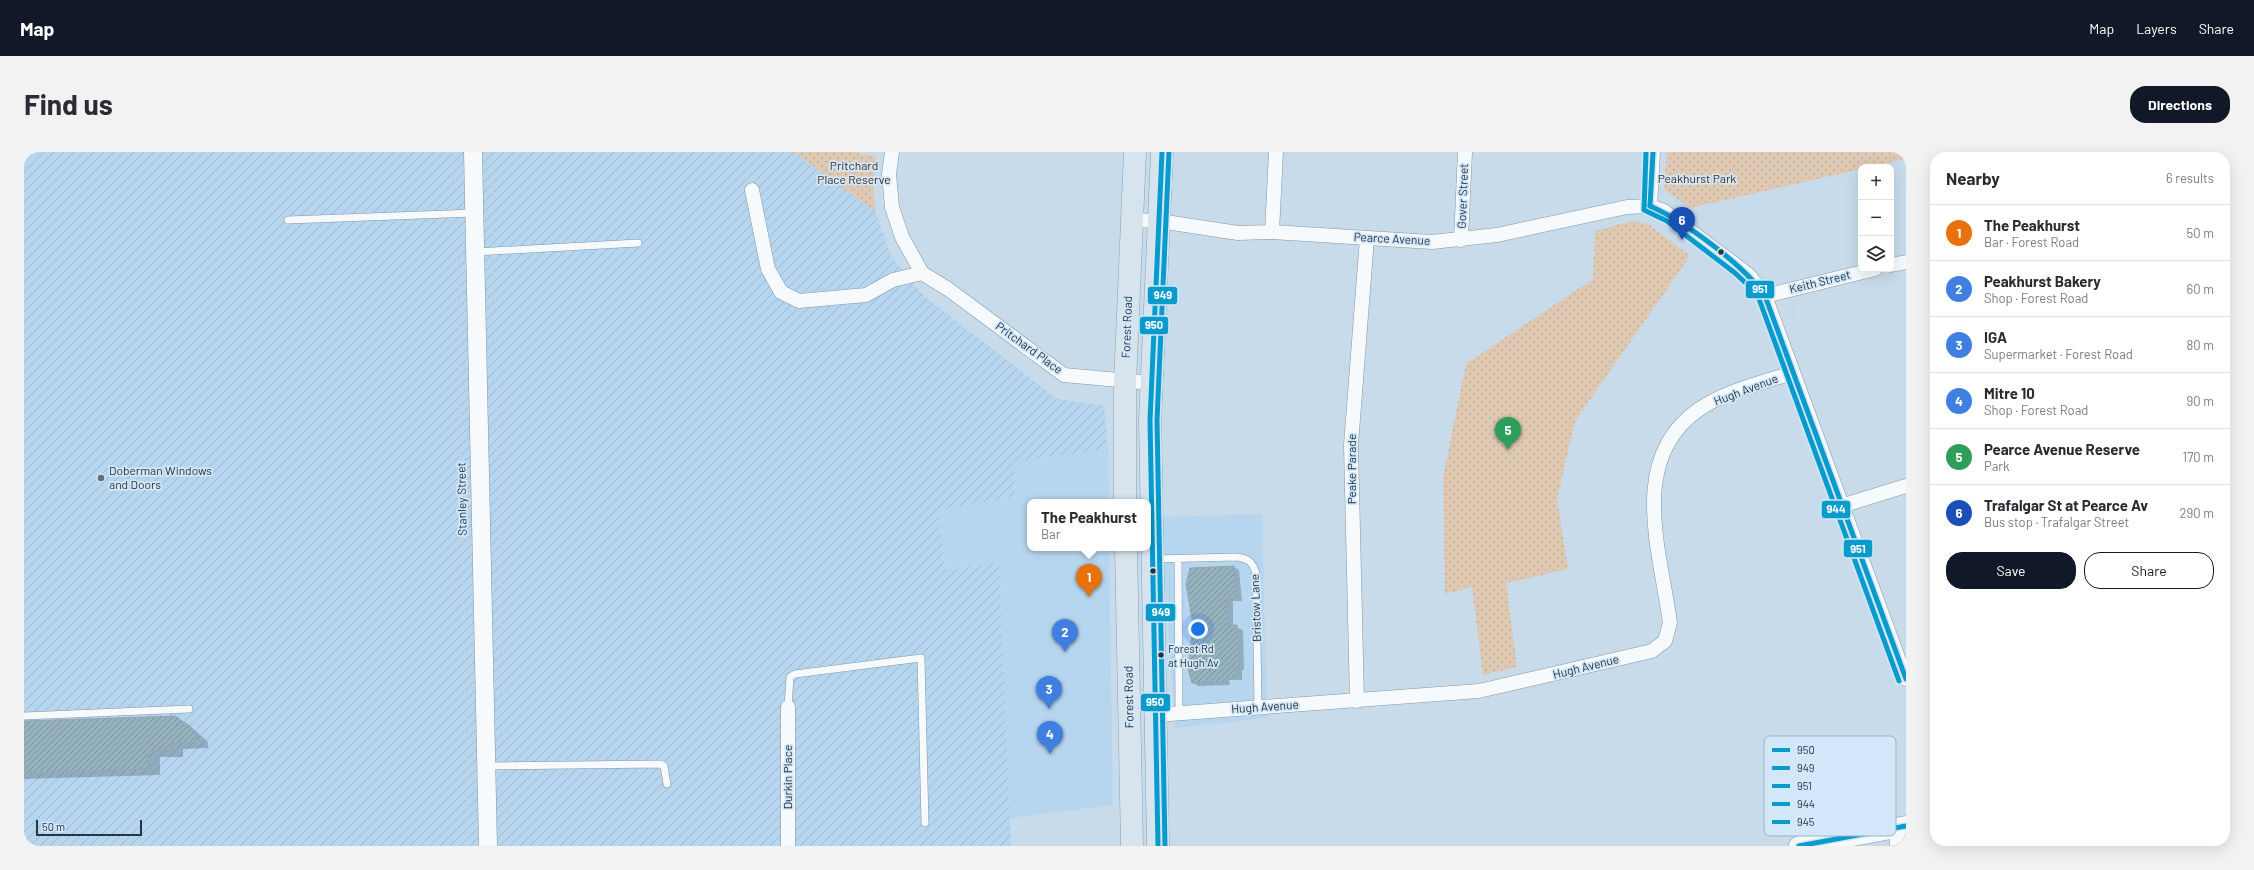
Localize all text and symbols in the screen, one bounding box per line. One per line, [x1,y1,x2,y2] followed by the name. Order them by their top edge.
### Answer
[20,17,54,40] text: Map
[2089,20,2114,37] text: Map
[2136,20,2177,37] text: Layers
[2199,20,2234,37] text: Share
[2130,86,2230,123] button: Directions
[24,87,113,121] text: Find us
[817,158,891,186] park label: Pritchard Place Reserve
[1454,163,1470,229] street label: Gover Street
[1858,164,1894,272] map controls
[1858,164,1894,200] button: +
[1946,168,2000,188] text: Nearby
[2166,170,2214,186] text: 6 results
[1658,171,1736,185] park label: Peakhurst Park
[1858,200,1894,236] button: −
[1669,207,1695,240] pin: 6
[1984,216,2080,234] text: The Peakhurst
[1957,225,1961,241] text: 1
[2187,225,2214,241] text: 50 m
[1353,229,1431,247] street label: Pearce Avenue
[1984,234,2079,250] text: Bar · Forest Road
[1858,236,1894,272] button: layers
[1716,247,1726,257] unlabelled marker
[1788,267,1852,295] street label: Keith Street
[1984,272,2101,290] text: Peakhurst Bakery
[1745,280,1775,299] line badge: 951
[1955,281,1963,297] text: 2
[2187,281,2214,297] text: 60 m
[1752,282,1768,295] text: 951
[1147,286,1178,305] line badge: 949
[1154,288,1172,301] text: 949
[1984,290,2088,306] text: Shop · Forest Road
[1118,295,1134,358] street label: Forest Road
[1139,316,1169,335] line badge: 950
[993,318,1066,376] street label: Pritchard Place
[1145,318,1163,331] text: 950
[1984,328,2007,346] text: IGA
[1955,337,1963,353] text: 3
[2187,337,2214,353] text: 80 m
[1984,346,2133,362] text: Supermarket · Forest Road
[1712,370,1780,408] street label: Hugh Avenue
[1984,384,2035,402] text: Mitre 10
[1955,393,1963,409] text: 4
[2187,393,2214,409] text: 90 m
[1984,402,2088,418] text: Shop · Forest Road
[1495,417,1521,450] pin: 5
[1344,434,1358,504] street label: Peake Parade
[1984,440,2140,458] text: Pearce Avenue Reserve
[1955,449,1963,465] text: 5
[2183,449,2214,465] text: 170 m
[1984,458,2010,474] text: Park
[453,462,469,536] street label: Stanley Street
[109,463,212,491] place label: Doberman Windows and Doors
[96,473,106,483] marker: Doberman Windows and Doors
[1984,496,2148,514] text: Trafalgar St at Pearce Av
[1027,499,1151,551] popup
[1821,500,1851,519] line badge: 944
[1826,502,1846,515] text: 944
[1956,505,1962,521] text: 6
[2180,505,2214,521] text: 290 m
[1041,508,1137,526] text: The Peakhurst
[1984,514,2129,530] text: Bus stop · Trafalgar Street
[1041,526,1061,542] text: Bar
[1843,539,1873,558] line badge: 951
[1850,542,1866,555] text: 951
[1946,552,2076,589] button: Save
[2084,552,2214,589] button: Share
[1076,564,1102,597] pin: 1
[1148,566,1158,576] unlabelled marker
[1247,574,1263,642] street label: Bristow Lane
[1145,603,1176,622] line badge: 949
[1152,605,1170,618] text: 949
[1052,619,1078,652] pin: 2
[1188,619,1208,639] your location
[1168,642,1218,669] place label: Forest Rd at Hugh Av
[1156,650,1166,660] marker: Forest Rd at Hugh Av
[1551,651,1620,681] street label: Hugh Avenue
[1120,666,1136,728] street label: Forest Road
[1036,676,1062,709] pin: 3
[1140,693,1171,712] line badge: 950
[1146,695,1164,708] text: 950
[1231,697,1299,715] street label: Hugh Avenue
[1037,721,1063,754] pin: 4
[1764,736,1896,836] legend
[1797,743,1815,756] text: 950
[780,745,794,809] street label: Durkin Place
[1797,761,1815,774] text: 949
[1797,779,1812,792] text: 951
[1797,797,1815,810] text: 944
[1797,815,1815,828] text: 945
[36,818,142,837] scale bar
[42,820,65,833] text: 50 m

